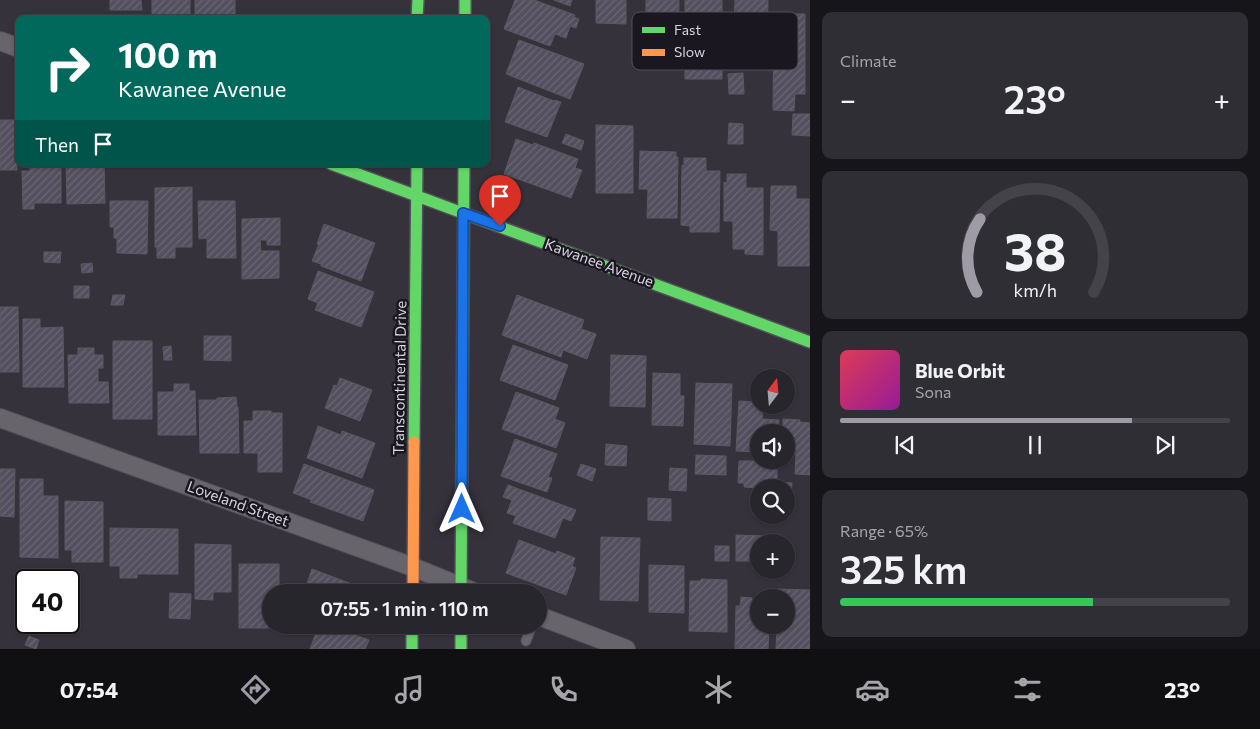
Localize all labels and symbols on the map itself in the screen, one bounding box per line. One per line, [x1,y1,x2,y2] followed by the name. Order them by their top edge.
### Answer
[632,12,798,70] legend
[674,21,701,38] text: Fast
[674,43,705,60] text: Slow
[479,175,521,226] pin
[542,234,656,290] street label: Kawanee Avenue
[389,301,409,455] street label: Transcontinental Drive
[750,369,795,414] north arrow
[185,476,292,530] street label: Loveland Street
[435,482,487,534] position arrow
[15,569,80,634] speed limit sign: 40

